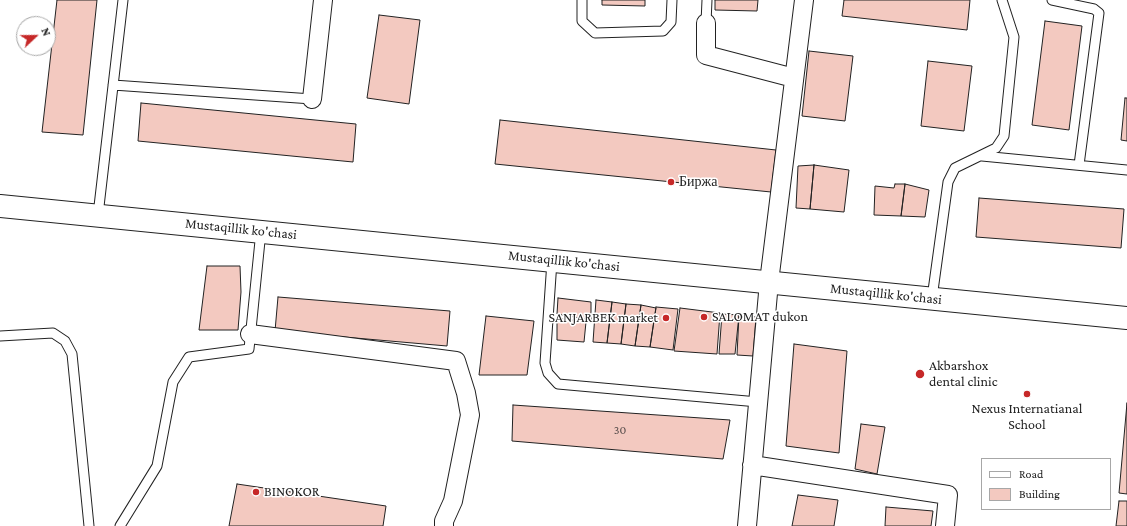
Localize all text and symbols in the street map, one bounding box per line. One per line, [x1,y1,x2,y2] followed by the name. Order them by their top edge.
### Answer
[16,16,56,56] north arrow
[39,26,53,38] text: N
[679,174,717,190] place label: Биржа
[666,177,676,187] marker: Биржа
[184,215,298,243] street label: Mustaqillik ko'chasi
[507,247,621,275] street label: Mustaqillik ko'chasi
[829,280,943,308] street label: Mustaqillik ko'chasi
[712,309,808,325] place label: SALOMAT dukon
[549,310,658,326] place label: SANJARBEK market
[699,312,709,322] marker: SALOMAT dukon
[661,313,671,323] marker: SANJARBEK market
[929,358,997,390] place label: Akbarshox dental clinic
[914,368,926,380] marker: Akbarshox dental clinic
[1022,389,1032,399] marker: Nexus Internatianal School
[972,401,1082,434] place label: Nexus Internatianal School
[614,423,626,437] house number: 30
[981,458,1111,510] legend
[1019,467,1043,481] text: Road
[264,484,320,500] place label: BINOKOR
[251,487,261,497] marker: BINOKOR
[1019,487,1060,501] text: Building

